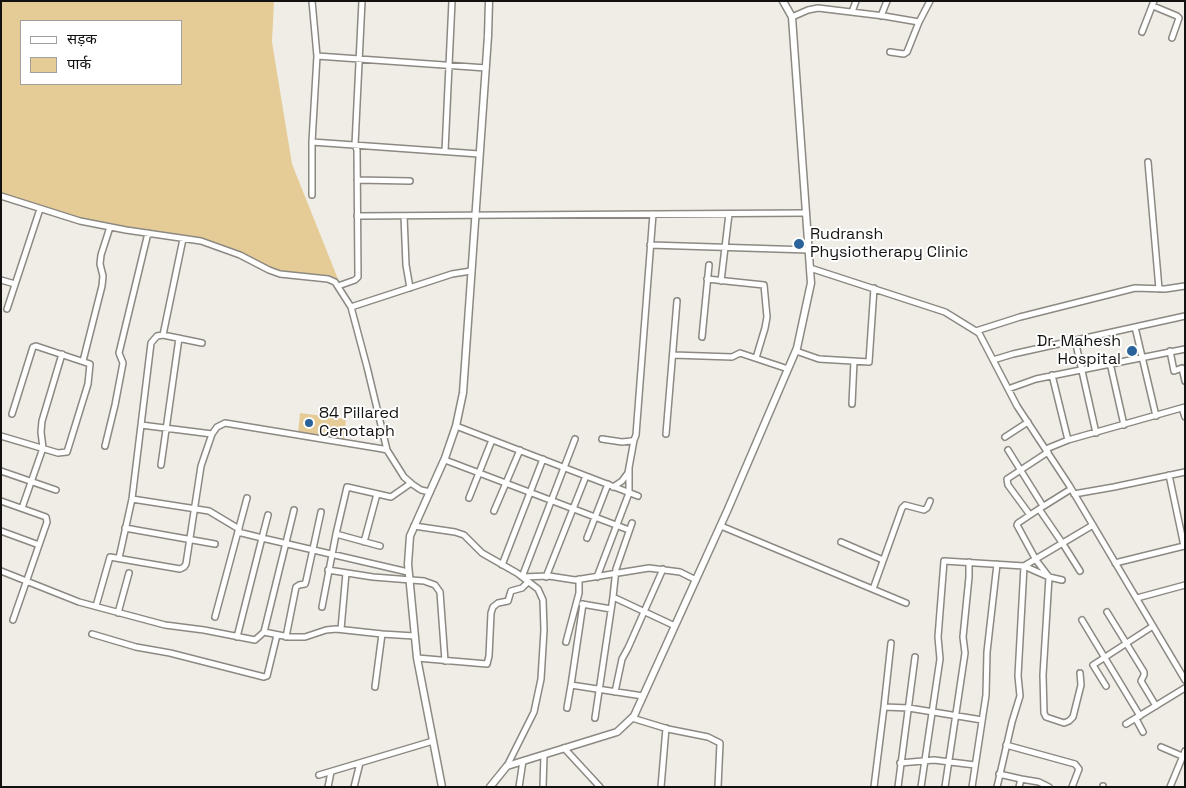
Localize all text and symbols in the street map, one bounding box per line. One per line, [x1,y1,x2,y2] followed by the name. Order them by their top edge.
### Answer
[20,20,182,85] legend
[67,29,97,48] text: सड़क
[67,54,91,73] text: पार्क
[810,225,968,263] place label: Rudransh Physiotherapy Clinic
[792,237,806,251] marker: Rudransh Physiotherapy Clinic
[1037,332,1121,370] place label: Dr. Mahesh Hospital
[1125,344,1139,358] marker: Dr. Mahesh Hospital
[319,404,399,442] place label: 84 Pillared Cenotaph
[303,417,315,429] marker: 84 Pillared Cenotaph

